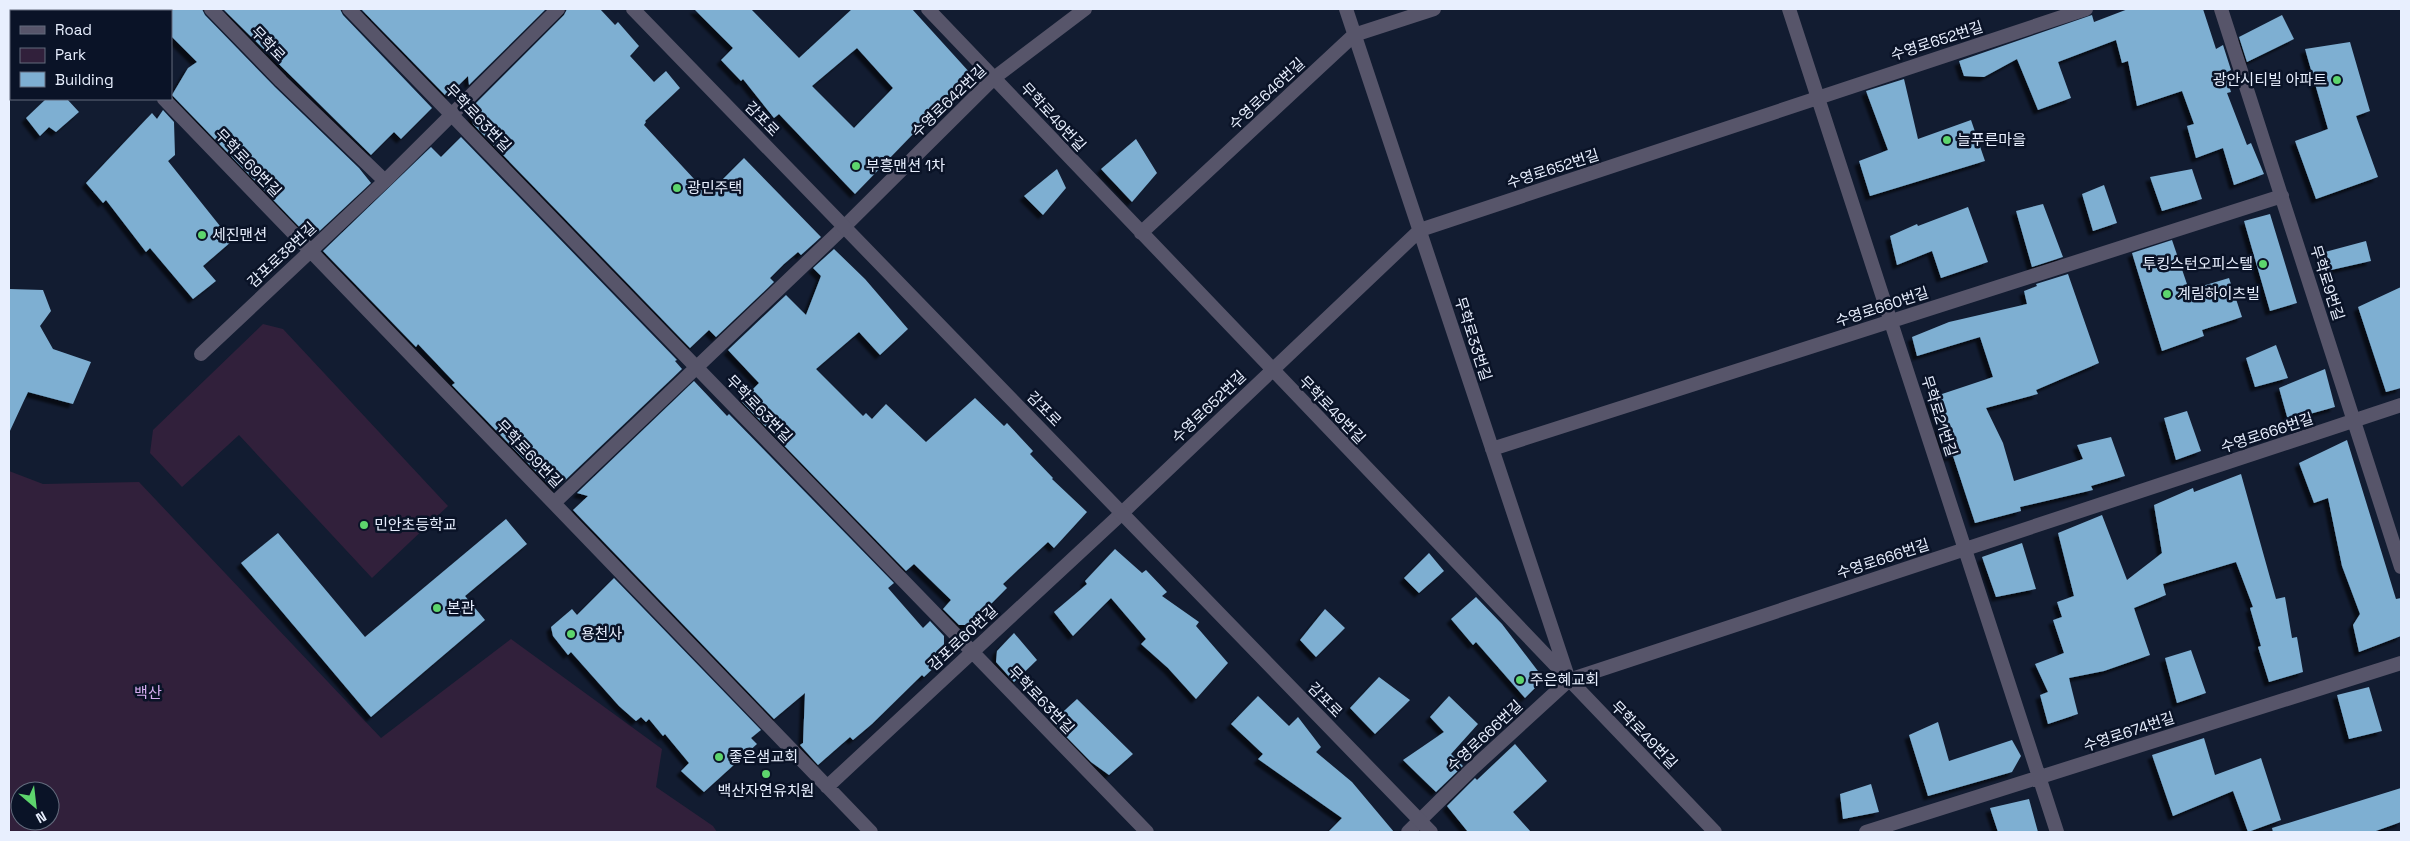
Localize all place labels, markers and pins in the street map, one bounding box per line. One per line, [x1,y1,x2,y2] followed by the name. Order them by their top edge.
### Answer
[2213,70,2327,89] place label: 광안시티빌 아파트
[2331,74,2343,86] marker: 광안시티빌 아파트
[1957,130,2026,149] place label: 늘푸른마을
[1941,134,1953,146] marker: 늘푸른마을
[866,156,945,175] place label: 부흥맨션 1차
[850,160,862,172] marker: 부흥맨션 1차
[687,178,742,197] place label: 광민주택
[671,182,683,194] marker: 광민주택
[212,225,267,244] place label: 세진맨션
[196,229,208,241] marker: 세진맨션
[2143,254,2253,273] place label: 투킹스턴오피스텔
[2257,258,2269,270] marker: 투킹스턴오피스텔
[2177,284,2260,303] place label: 계림하이츠빌
[2161,288,2173,300] marker: 계림하이츠빌
[374,515,457,534] place label: 민안초등학교
[358,519,370,531] marker: 민안초등학교
[447,598,475,617] place label: 본관
[431,602,443,614] marker: 본관
[581,624,623,643] place label: 용천사
[565,628,577,640] marker: 용천사
[1530,670,1599,689] place label: 주은혜교회
[1514,674,1526,686] marker: 주은혜교회
[729,747,798,766] place label: 좋은샘교회
[713,751,725,763] marker: 좋은샘교회
[760,768,772,780] marker: 백산자연유치원
[718,781,814,800] place label: 백산자연유치원

